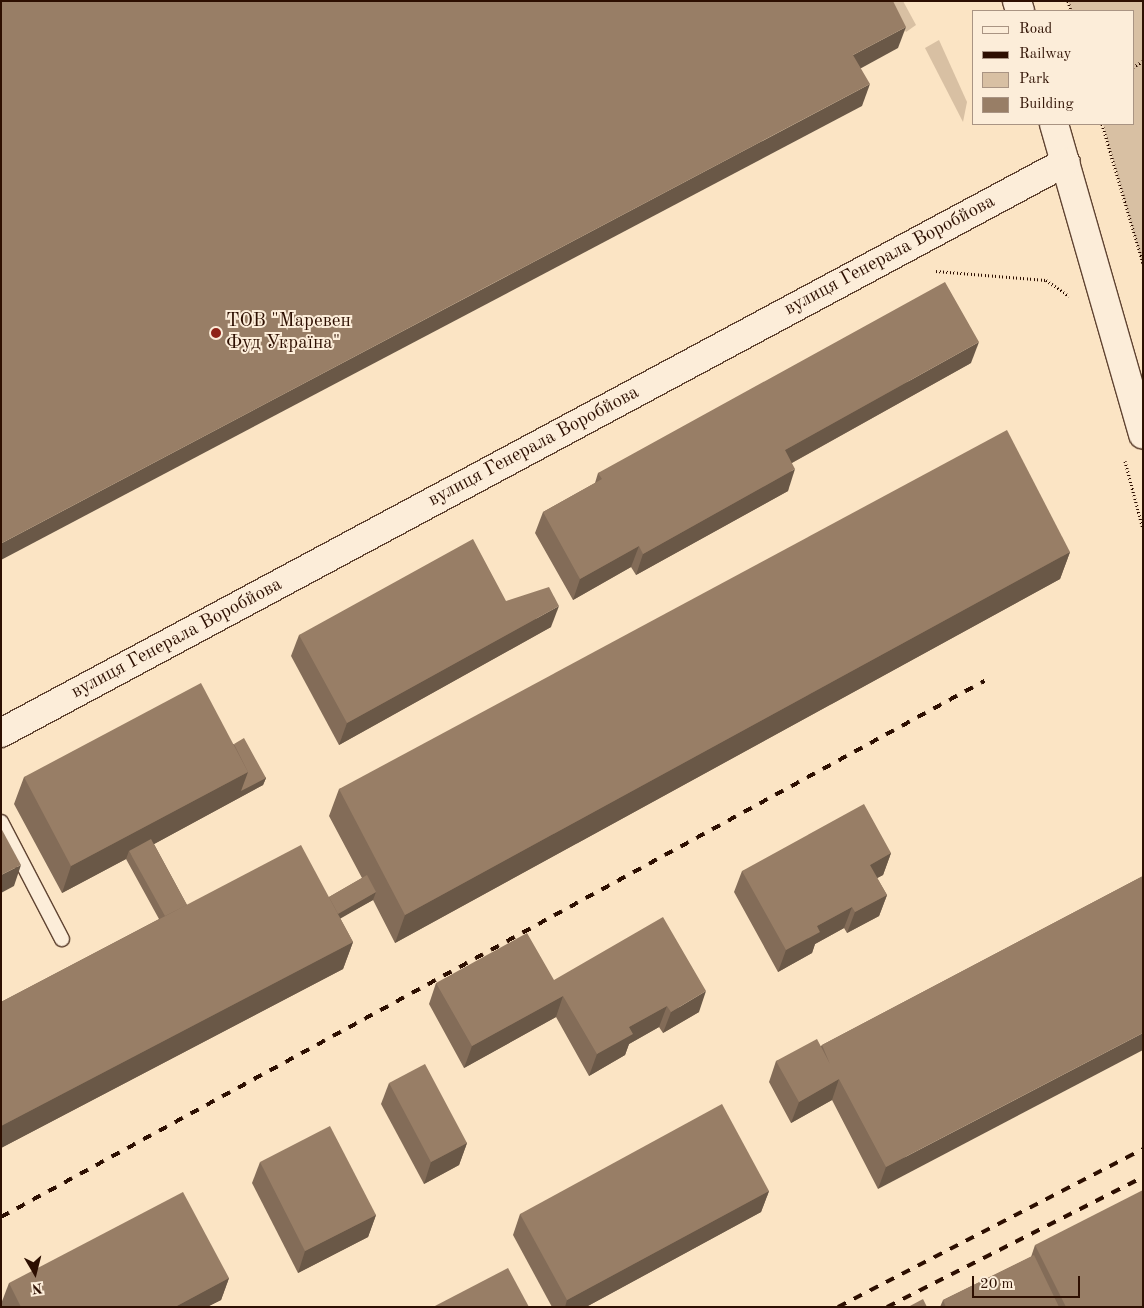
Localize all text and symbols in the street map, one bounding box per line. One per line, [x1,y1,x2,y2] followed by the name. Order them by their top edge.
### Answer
[972,10,1134,125] legend
[1019,22,1052,37] text: Road
[1019,47,1072,62] text: Railway
[1019,72,1050,87] text: Park
[1019,97,1074,112] text: Building
[781,191,999,321] street label: вулиця Генерала Воробйова
[226,311,351,355] place label: ТОВ "Маревен Фуд Україна"
[210,327,222,339] marker: ТОВ "Маревен Фуд Україна"
[425,382,643,512] street label: вулиця Генерала Воробйова
[68,574,286,704] street label: вулиця Генерала Воробйова
[10,1248,60,1298] north arrow
[974,1266,1082,1298] scale bar
[980,1277,1014,1292] text: 20 m
[31,1280,43,1296] text: N

